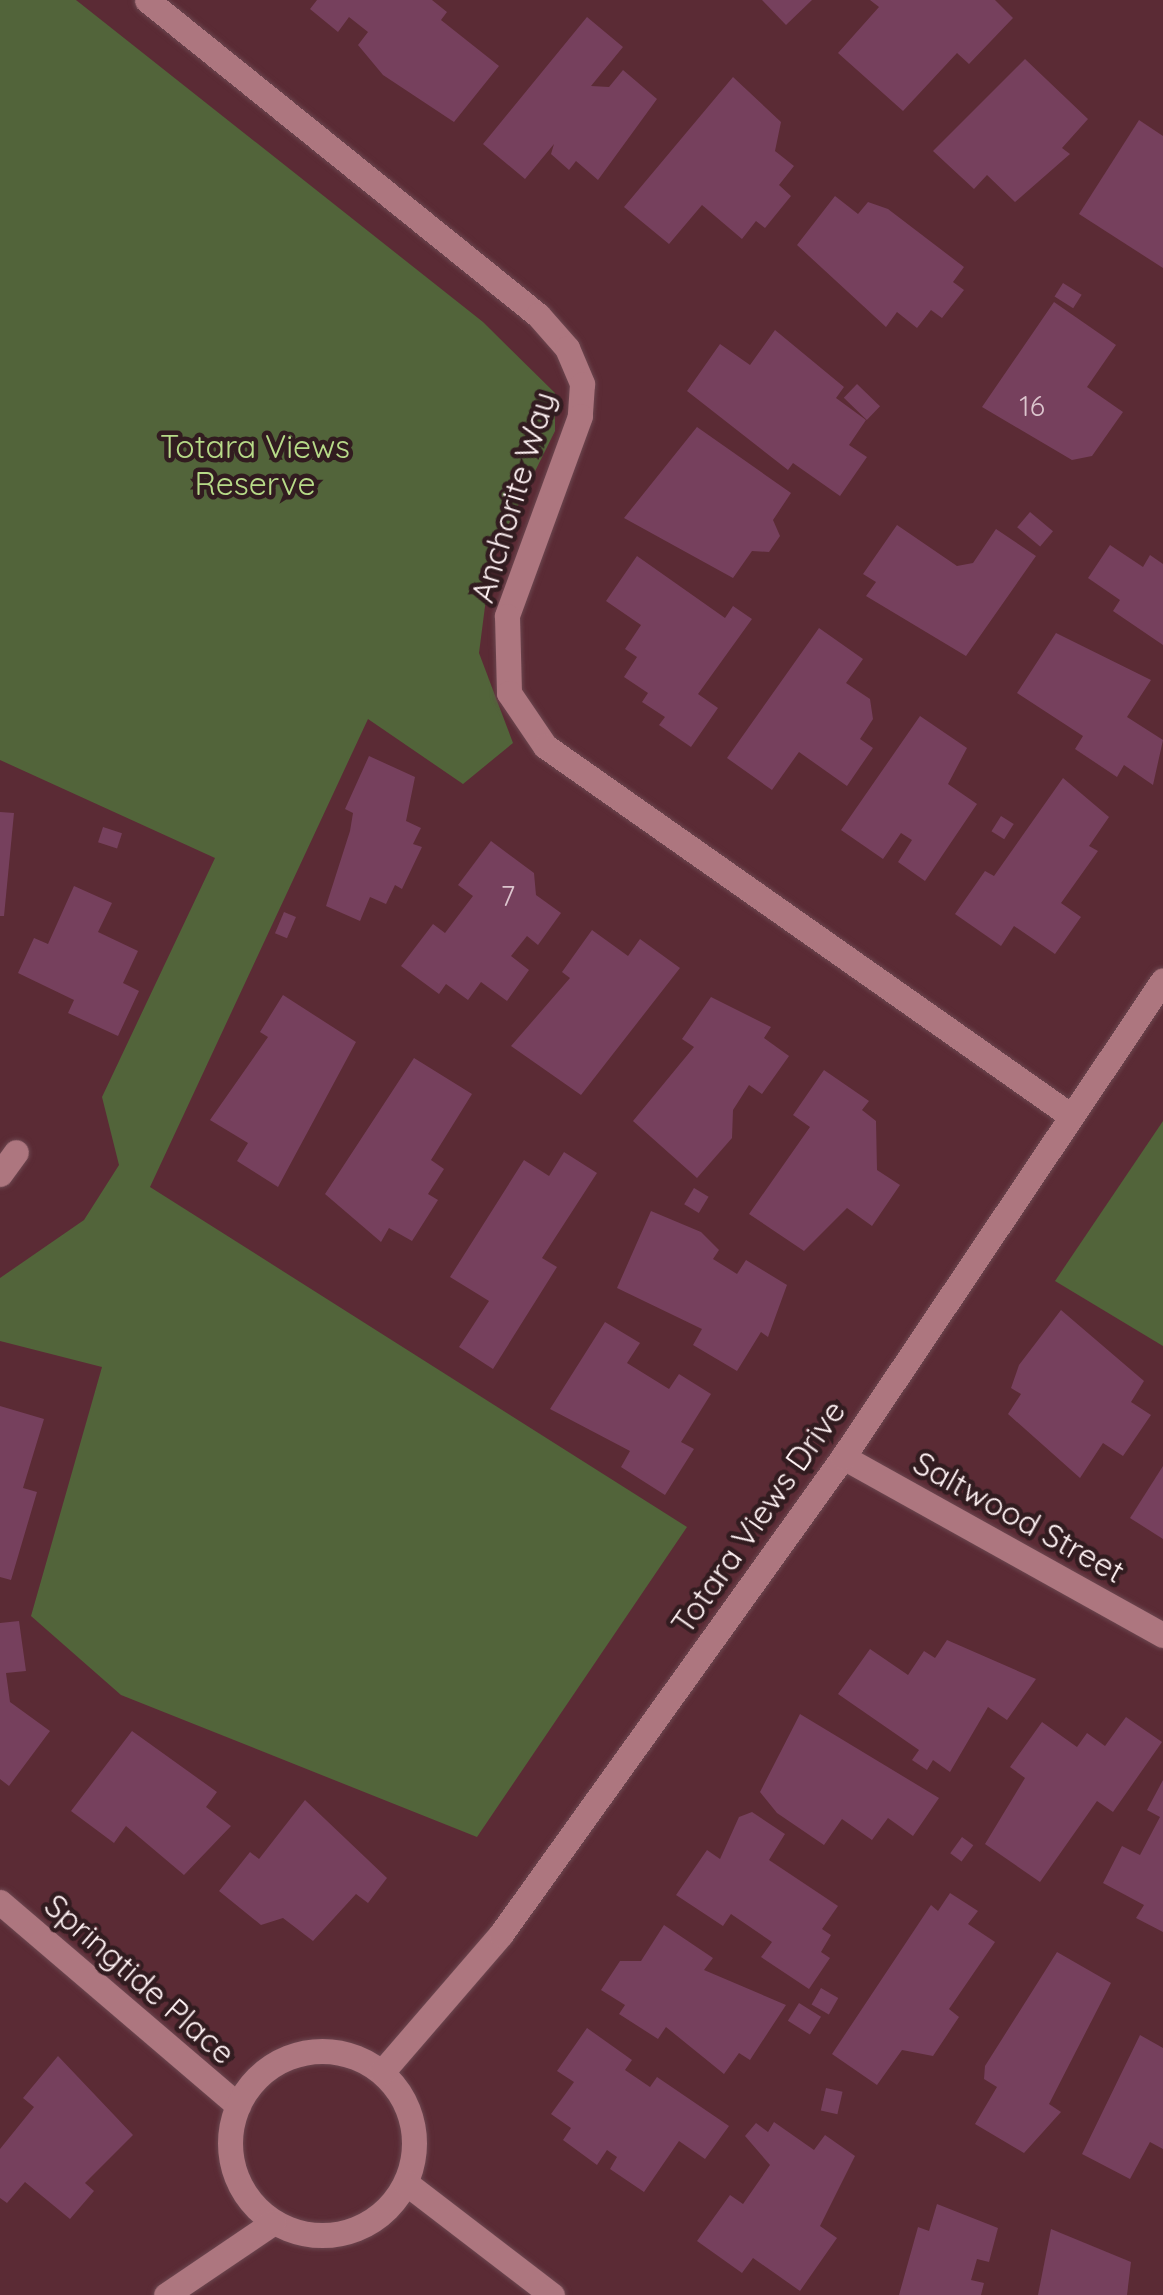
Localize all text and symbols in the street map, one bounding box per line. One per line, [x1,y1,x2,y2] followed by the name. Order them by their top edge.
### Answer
[463,387,563,607] street label: Anchorite Way
[1019,389,1045,423] house number: 16
[160,428,350,503] park label: Totara Views Reserve
[501,879,515,913] house number: 7
[663,1393,853,1641] street label: Totara Views Drive
[907,1443,1131,1591] street label: Saltwood Street
[37,1886,243,2072] street label: Springtide Place

